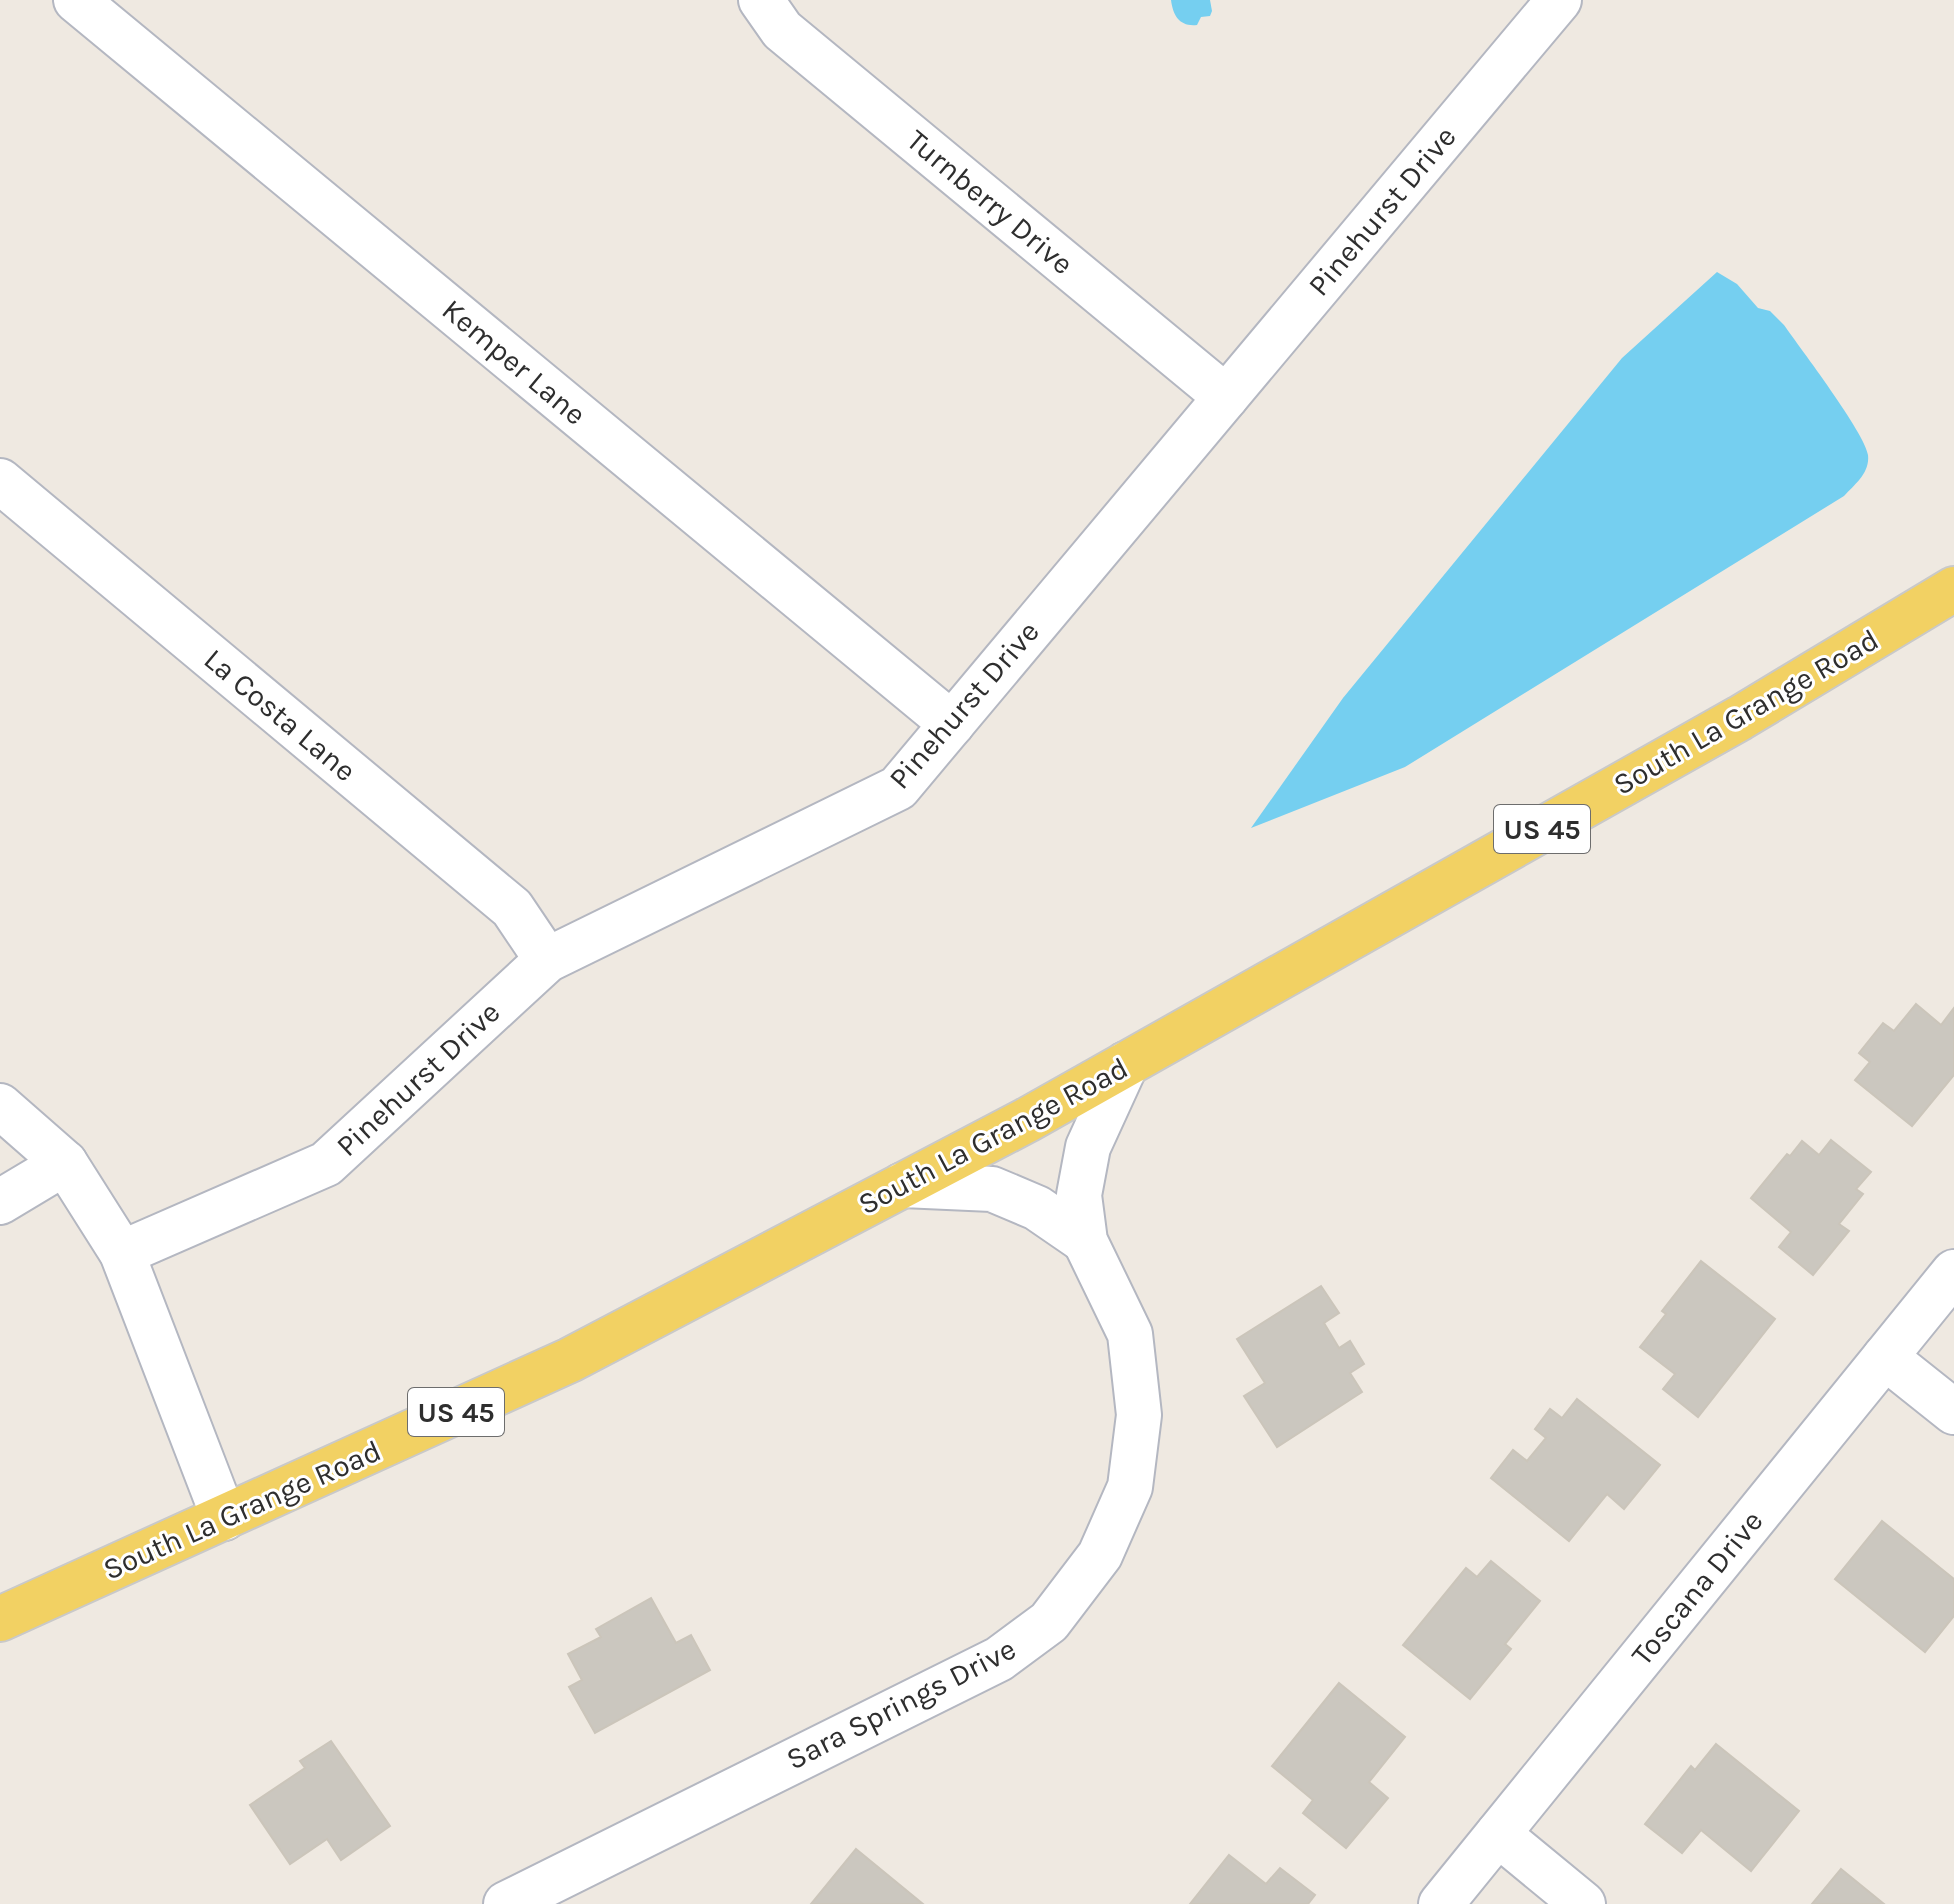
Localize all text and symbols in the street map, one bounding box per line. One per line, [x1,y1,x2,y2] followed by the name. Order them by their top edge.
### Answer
[1301,119,1463,303] street label: Pinehurst Drive
[899,122,1081,282] street label: Turnberry Drive
[435,291,593,433] street label: Kemper Lane
[881,614,1047,796] street label: Pinehurst Drive
[1607,621,1885,803] street label: South La Grange Road
[197,641,363,789] street label: La Costa Lane
[1494,805,1590,853] road number: US 45
[329,994,507,1164] street label: Pinehurst Drive
[852,1050,1134,1222] street label: South La Grange Road
[408,1388,504,1436] road number: US 45
[98,1433,386,1587] street label: South La Grange Road
[1624,1503,1770,1673] street label: Toscana Drive
[780,1631,1022,1777] street label: Sara Springs Drive

